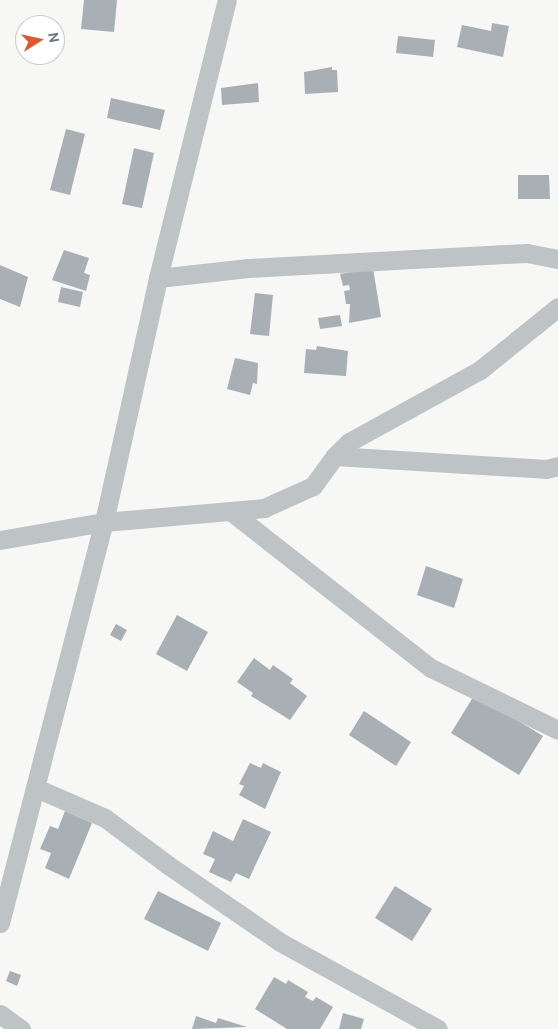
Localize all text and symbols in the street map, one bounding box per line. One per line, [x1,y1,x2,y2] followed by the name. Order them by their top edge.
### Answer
[15,15,65,65] north arrow
[44,31,64,44] text: N

